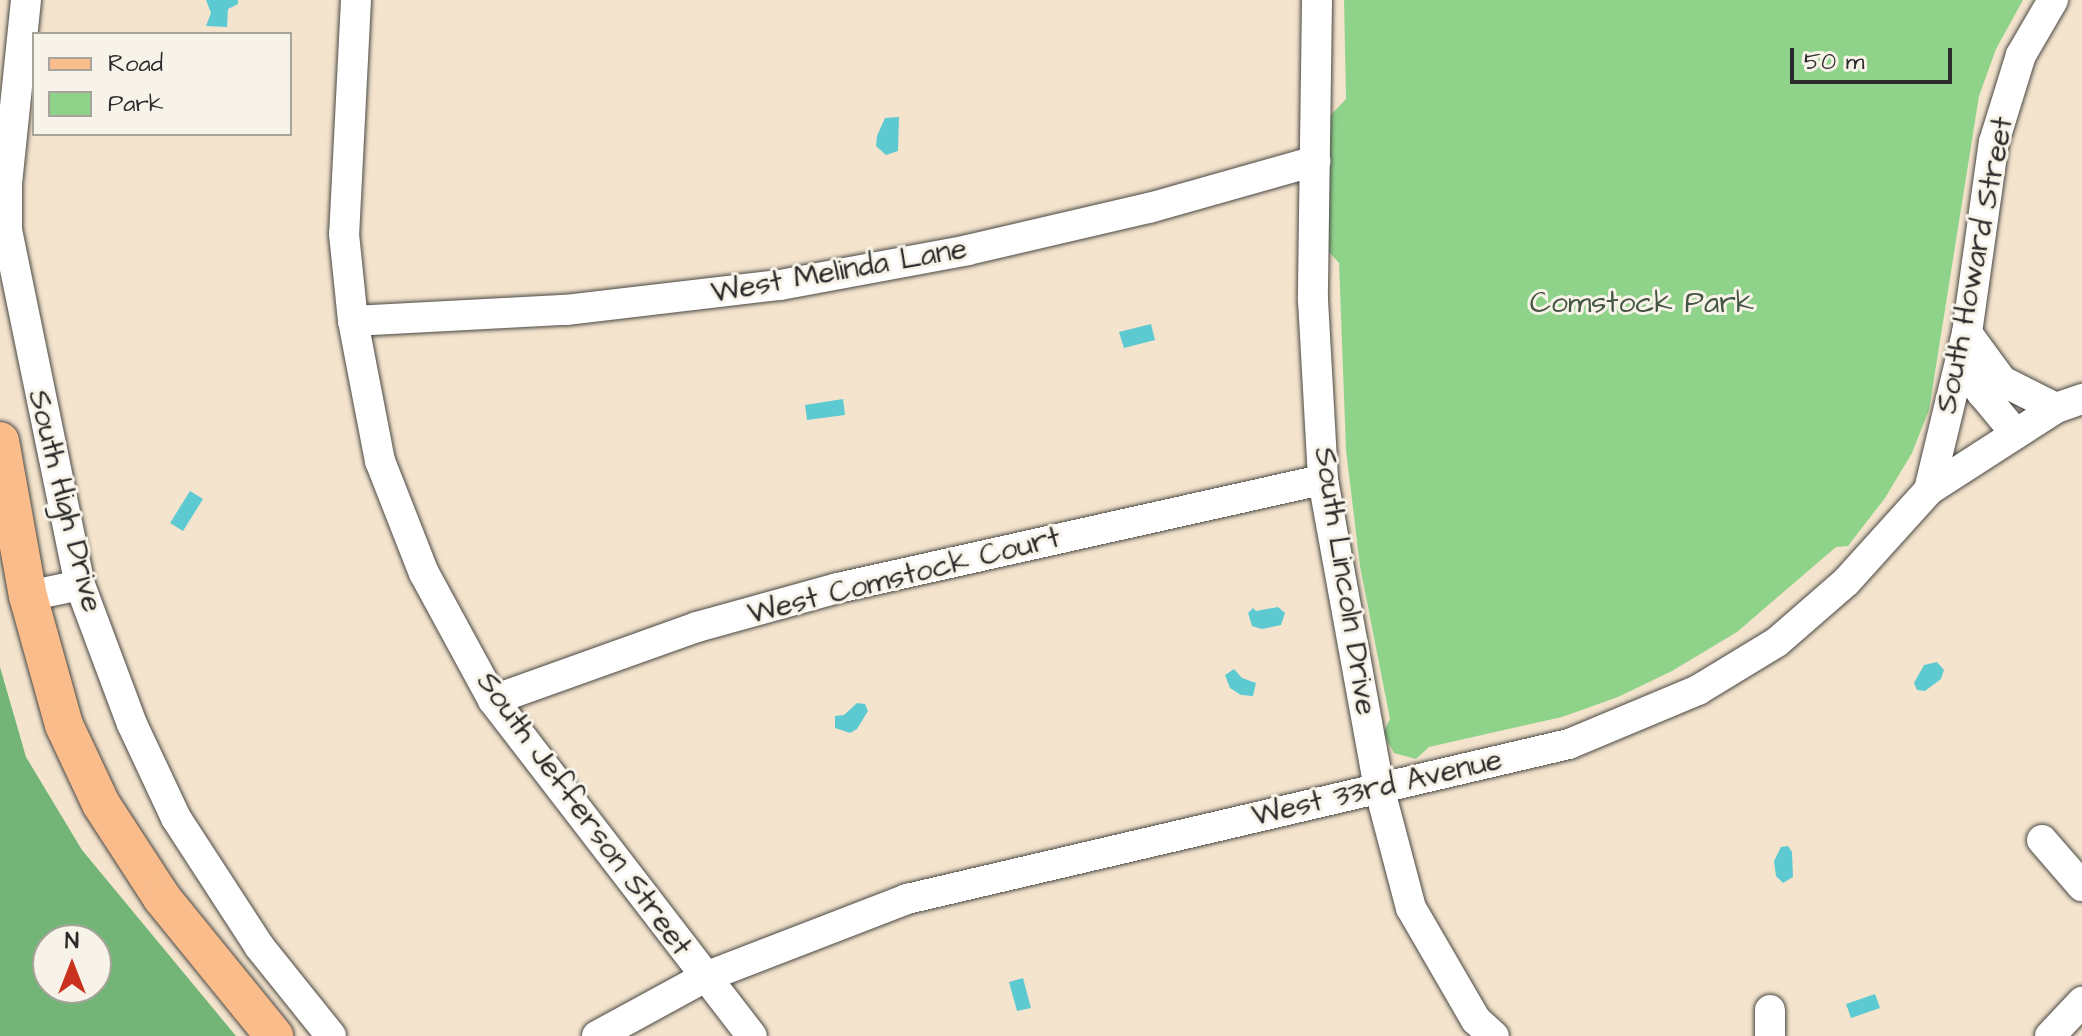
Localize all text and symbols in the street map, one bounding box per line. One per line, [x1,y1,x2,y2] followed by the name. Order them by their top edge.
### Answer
[32,32,292,136] legend
[1794,32,1956,82] scale bar
[1804,45,1864,79] text: 50 m
[108,47,163,81] text: Road
[108,87,164,121] text: Park
[1929,114,2021,416] street label: South Howard Street
[708,231,970,311] street label: West Melinda Lane
[1530,285,1754,321] park label: Comstock Park
[20,386,110,616] street label: South High Drive
[1306,445,1384,717] street label: South Lincoln Drive
[744,520,1064,632] street label: West Comstock Court
[469,665,699,963] street label: South Jefferson Street
[1248,742,1506,834] street label: West 33rd Avenue
[32,924,112,1004] north arrow
[65,926,79,957] text: N

